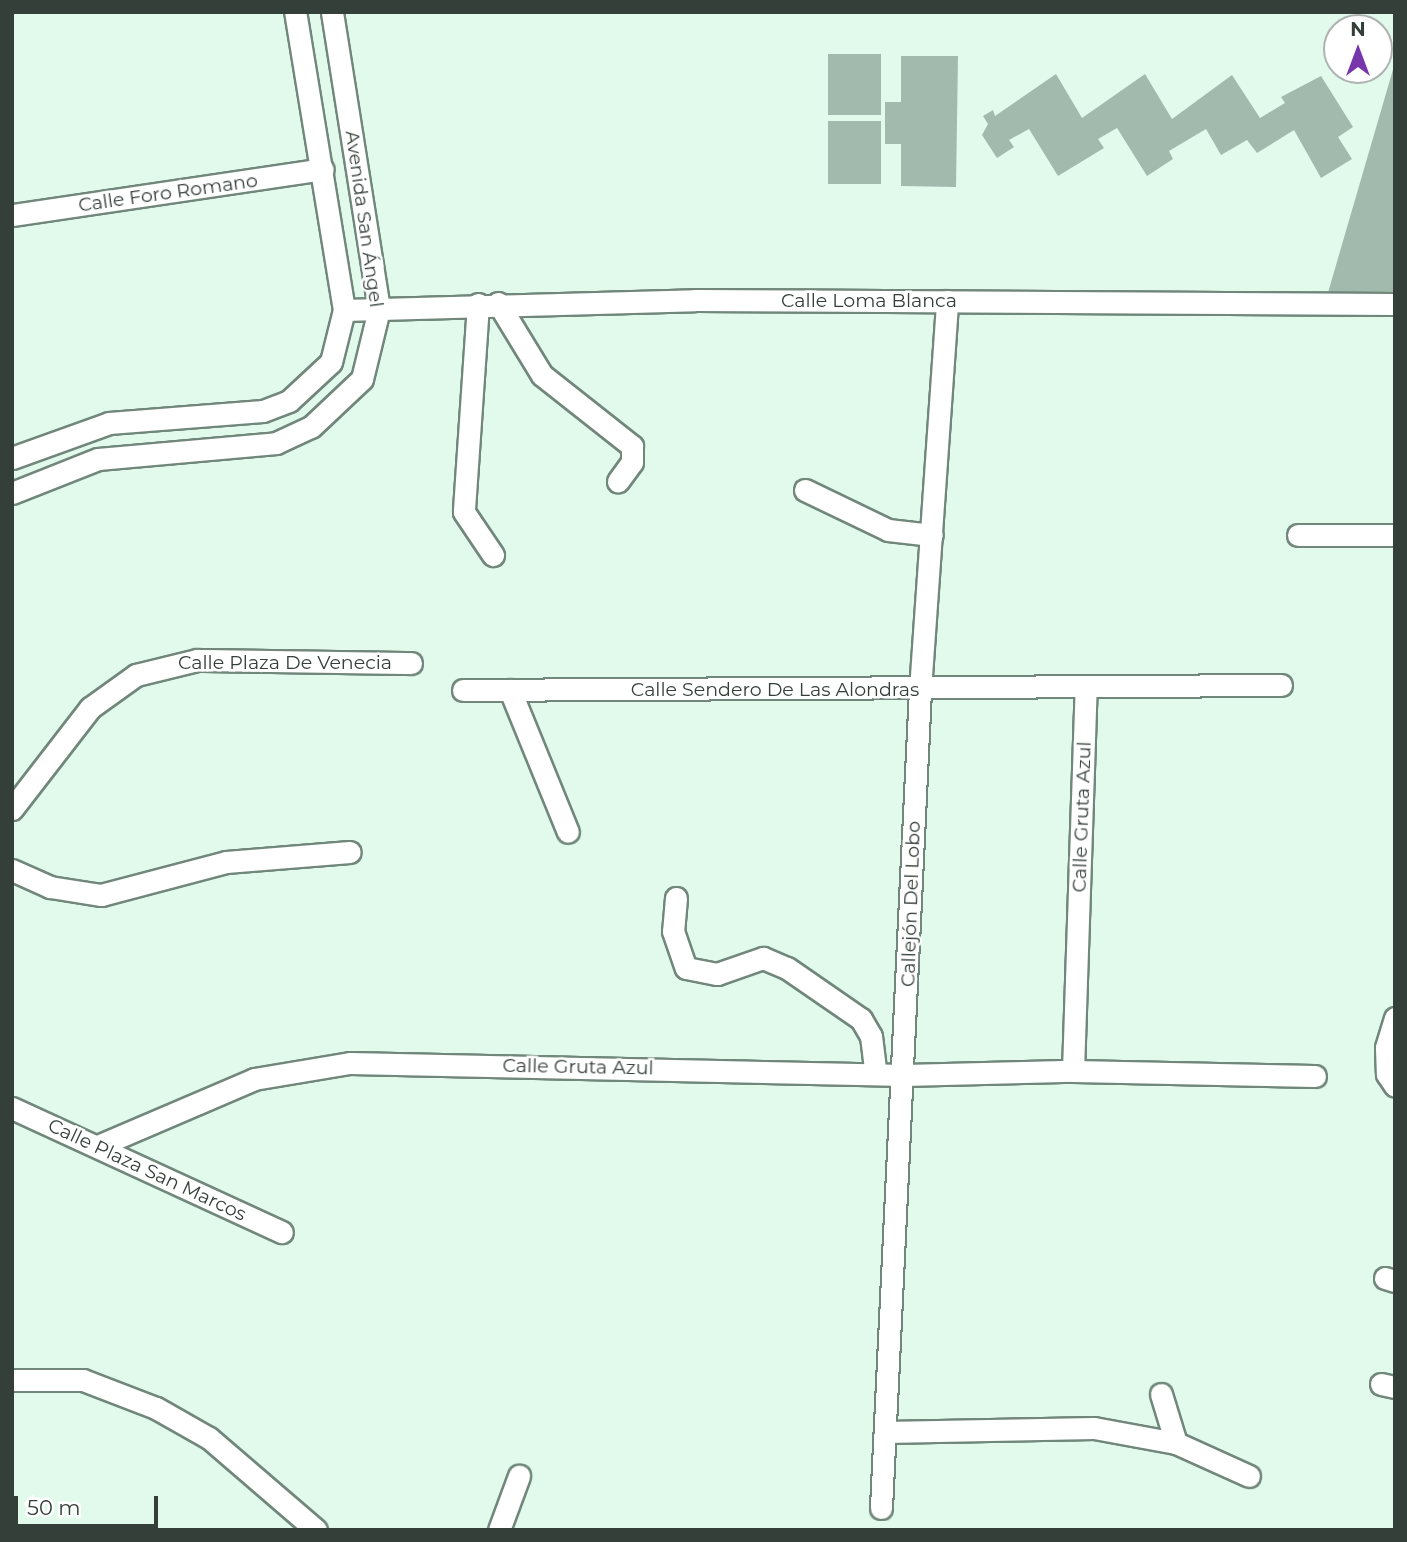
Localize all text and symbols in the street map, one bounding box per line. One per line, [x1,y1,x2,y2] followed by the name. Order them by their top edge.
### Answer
[1323,14,1393,84] north arrow
[1350,18,1366,41] text: N
[340,129,388,309] street label: Avenida San Ángel
[77,169,259,217] street label: Calle Foro Romano
[781,290,957,312] street label: Calle Loma Blanca
[178,652,392,674] street label: Calle Plaza De Venecia
[631,679,919,701] street label: Calle Sendero De Las Alondras
[1068,741,1096,893] street label: Calle Gruta Azul
[897,821,925,987] street label: Callejón Del Lobo
[502,1054,654,1080] street label: Calle Gruta Azul
[44,1114,250,1226] street label: Calle Plaza San Marcos
[18,1482,161,1526] scale bar
[27,1495,81,1520] text: 50 m

